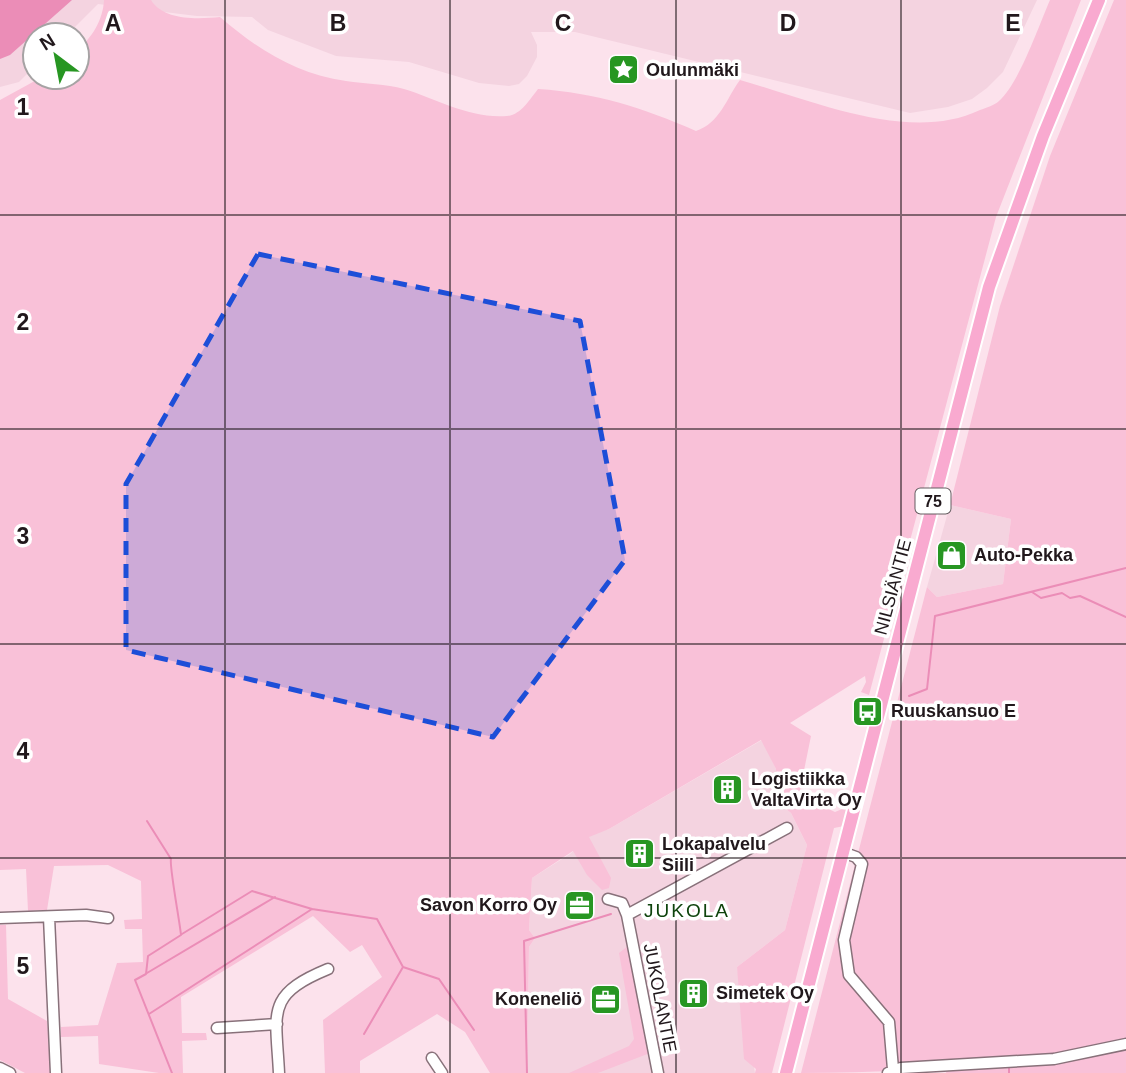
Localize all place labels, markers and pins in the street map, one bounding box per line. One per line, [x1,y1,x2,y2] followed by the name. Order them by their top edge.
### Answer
[606,53,640,87] place icon: Oulunmäki
[646,60,739,80] place label: Oulunmäki
[934,538,968,572] shop icon: Auto-Pekka
[974,545,1074,565] place label: Auto-Pekka
[851,694,885,728] bus stop icon: Ruuskansuo E
[891,701,1016,721] place label: Ruuskansuo E
[751,769,862,810] place label: Logistiikka ValtaVirta Oy
[711,772,745,806] building icon: Logistiikka ValtaVirta Oy
[662,834,766,875] place label: Lokapalvelu Siili
[622,837,656,871] building icon: Lokapalvelu Siili
[563,888,597,922] office icon: Savon Korro Oy
[420,895,557,915] place label: Savon Korro Oy
[676,976,710,1010] building icon: Simetek Oy
[588,982,622,1016] office icon: Koneneliö
[716,983,814,1003] place label: Simetek Oy
[495,989,582,1009] place label: Koneneliö

